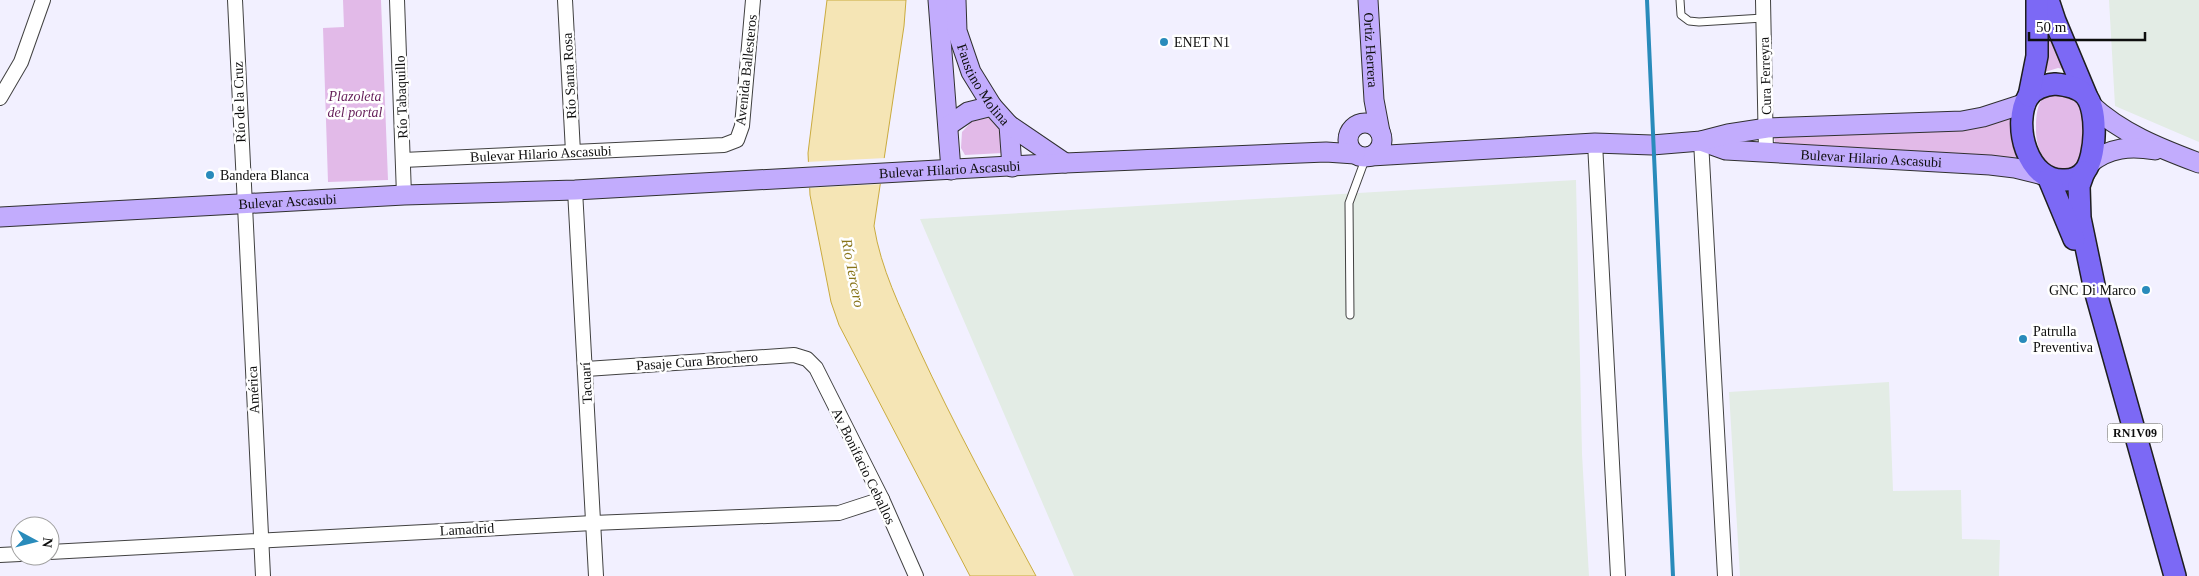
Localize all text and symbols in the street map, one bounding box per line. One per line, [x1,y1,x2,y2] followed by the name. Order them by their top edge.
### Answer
[2029,10,2145,42] scale bar
[1361,12,1380,89] street label: Ortiz Herrera
[733,14,760,127] street label: Avenida Ballesteros
[2036,19,2067,35] text: 50 m
[560,32,579,119] street label: Río Santa Rosa
[1174,35,1230,50] place label: ENET N1
[1158,36,1170,48] marker: ENET N1
[1757,36,1774,115] street label: Cura Ferreyra
[954,42,1013,129] street label: Faustino Molina
[393,55,410,139] street label: Río Tabaquillo
[231,61,248,143] street label: Río de la Cruz
[328,89,383,120] park label: Plazoleta del portal
[470,143,612,165] street label: Bulevar Hilario Ascasubi
[1800,147,1942,170] street label: Bulevar Hilario Ascasubi
[879,158,1021,181] street label: Bulevar Hilario Ascasubi
[220,168,310,183] place label: Bandera Blanca
[204,169,216,181] marker: Bandera Blanca
[238,192,337,212] street label: Bulevar Ascasubi
[838,236,868,309] water label: Río Tercero
[2049,283,2136,298] place label: GNC Di Marco
[2140,284,2152,296] marker: GNC Di Marco
[2033,324,2094,355] place label: Patrulla Preventiva
[2017,333,2029,345] marker: Patrulla Preventiva
[636,350,758,373] street label: Pasaje Cura Brochero
[578,362,595,404] street label: Tacuarí
[245,365,262,414] street label: América
[829,406,898,527] street label: Av Bonifacio Ceballos
[2108,423,2162,442] road number: RN1V09
[10,516,60,566] north arrow
[439,521,495,538] street label: Lamadrid
[39,537,55,548] text: N

